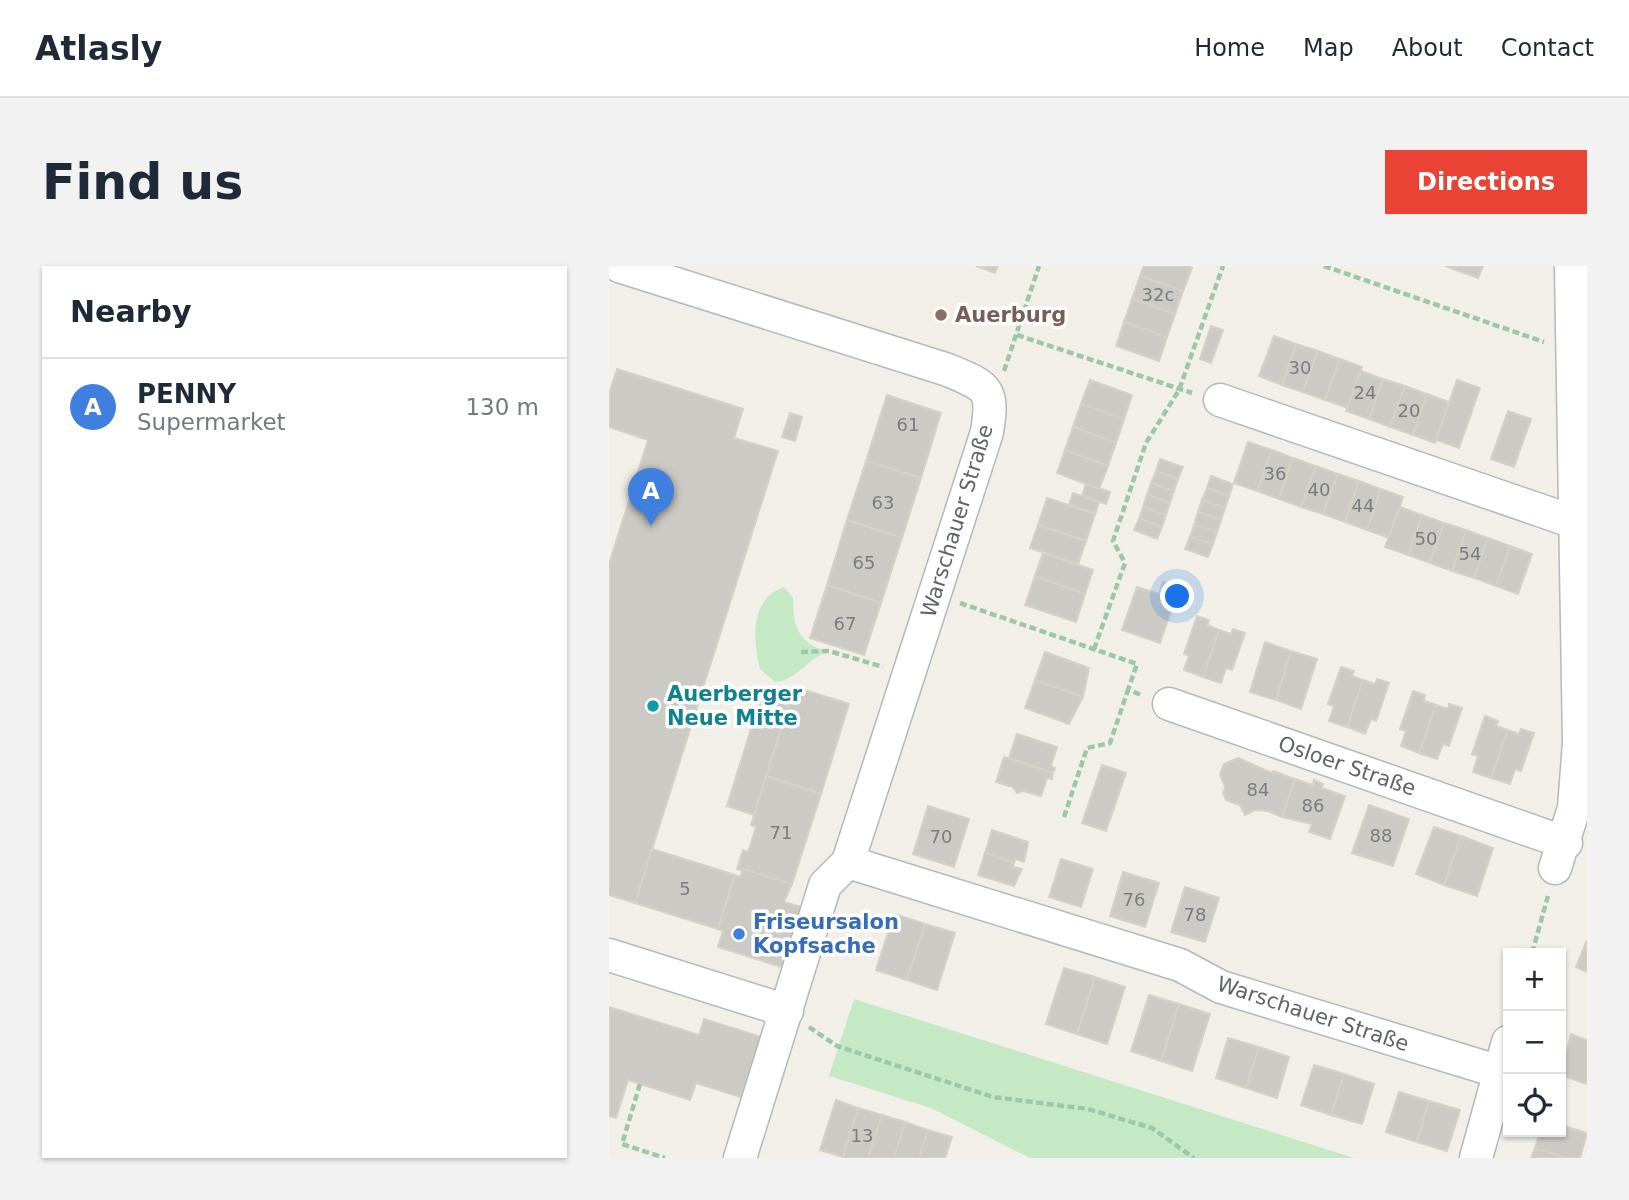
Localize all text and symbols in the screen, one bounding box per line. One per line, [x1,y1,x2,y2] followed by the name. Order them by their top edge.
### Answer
[35,29,162,68] text: Atlasly
[1194,34,1265,62] text: Home
[1303,34,1354,62] text: Map
[1392,34,1463,62] text: About
[1501,34,1594,62] text: Contact
[1385,150,1587,214] button: Directions
[42,154,243,211] text: Find us
[1142,284,1174,305] house number: 32c
[70,294,192,329] text: Nearby
[955,303,1066,327] place label: Auerburg
[933,307,949,323] marker: Auerburg
[1289,357,1311,378] house number: 30
[137,379,236,409] text: PENNY
[1354,382,1376,403] house number: 24
[84,394,102,420] text: A
[465,394,539,420] text: 130 m
[1398,400,1420,421] house number: 20
[137,409,286,435] text: Supermarket
[897,414,919,435] house number: 61
[916,422,998,620] street label: Warschauer Straße
[1264,463,1286,484] house number: 36
[628,468,674,526] pin: A
[1308,479,1330,500] house number: 40
[872,492,894,513] house number: 63
[1352,495,1374,516] house number: 44
[1415,528,1437,549] house number: 50
[1459,543,1481,564] house number: 54
[853,552,875,573] house number: 65
[1160,579,1194,613] your location
[834,613,856,634] house number: 67
[667,682,803,730] place label: Auerberger Neue Mitte
[645,698,661,714] marker: Auerberger Neue Mitte
[1275,731,1419,801] street label: Osloer Straße
[1247,779,1269,800] house number: 84
[1302,795,1324,816] house number: 86
[770,822,792,843] house number: 71
[1370,825,1392,846] house number: 88
[930,826,952,847] house number: 70
[679,878,691,899] house number: 5
[1123,889,1145,910] house number: 76
[1184,904,1206,925] house number: 78
[753,910,899,958] place label: Friseursalon Kopfsache
[731,926,747,942] marker: Friseursalon Kopfsache
[1503,948,1566,1137] map controls
[1503,948,1566,1011] button: +
[1214,972,1412,1056] street label: Warschauer Straße
[1503,1011,1566,1074] button: −
[1503,1074,1566,1137] button: locate
[851,1125,873,1146] house number: 13

